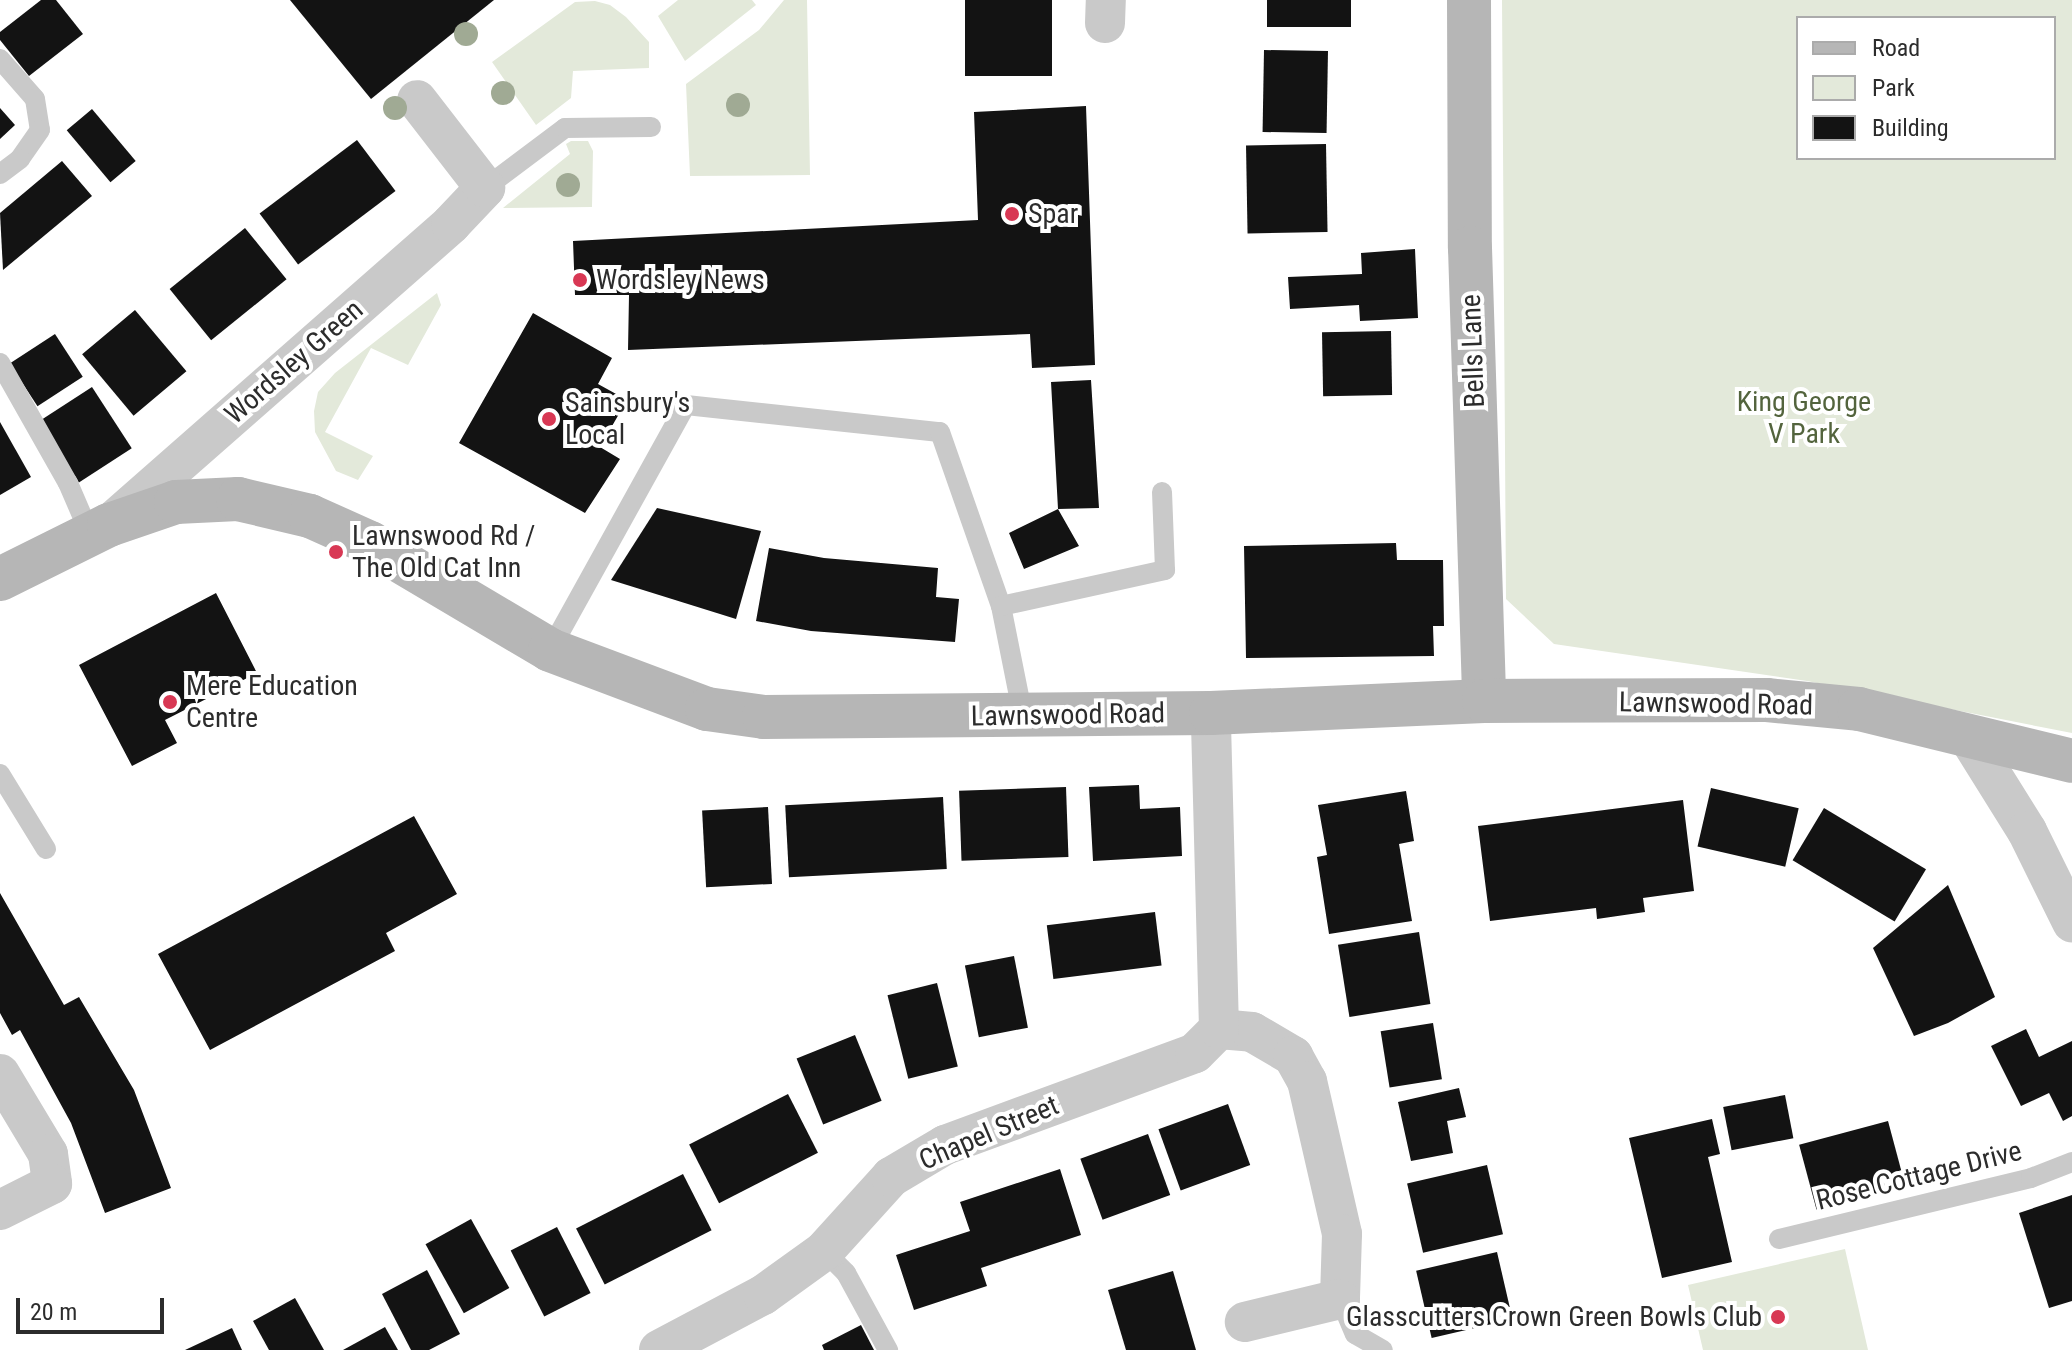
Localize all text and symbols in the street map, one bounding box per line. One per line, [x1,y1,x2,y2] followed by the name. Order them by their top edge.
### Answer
[1796,16,2056,160] legend
[1872,34,1920,62] text: Road
[1872,74,1915,102] text: Park
[1872,114,1949,142] text: Building
[1028,197,1078,231] place label: Spar
[1003,205,1021,223] marker: Spar
[596,263,765,297] place label: Wordsley News
[571,271,589,289] marker: Wordsley News
[218,293,370,431] street label: Wordsley Green
[1454,294,1492,408] street label: Bells Lane
[1737,385,1871,451] park label: King George V Park
[565,386,690,452] place label: Sainsbury's Local
[540,410,558,428] marker: Sainsbury's Local
[352,519,535,585] place label: Lawnswood Rd / The Old Cat Inn
[327,543,345,561] marker: Lawnswood Rd / The Old Cat Inn
[186,669,358,735] place label: Mere Education Centre
[1619,686,1813,722] street label: Lawnswood Road
[161,693,179,711] marker: Mere Education Centre
[971,697,1165,733] street label: Lawnswood Road
[914,1089,1064,1177] street label: Chapel Street
[1813,1134,2025,1218] street label: Rose Cottage Drive
[20,1282,168,1332] scale bar
[30,1298,77,1326] text: 20 m
[1346,1300,1762,1334] place label: Glasscutters Crown Green Bowls Club
[1769,1308,1787,1326] marker: Glasscutters Crown Green Bowls Club

